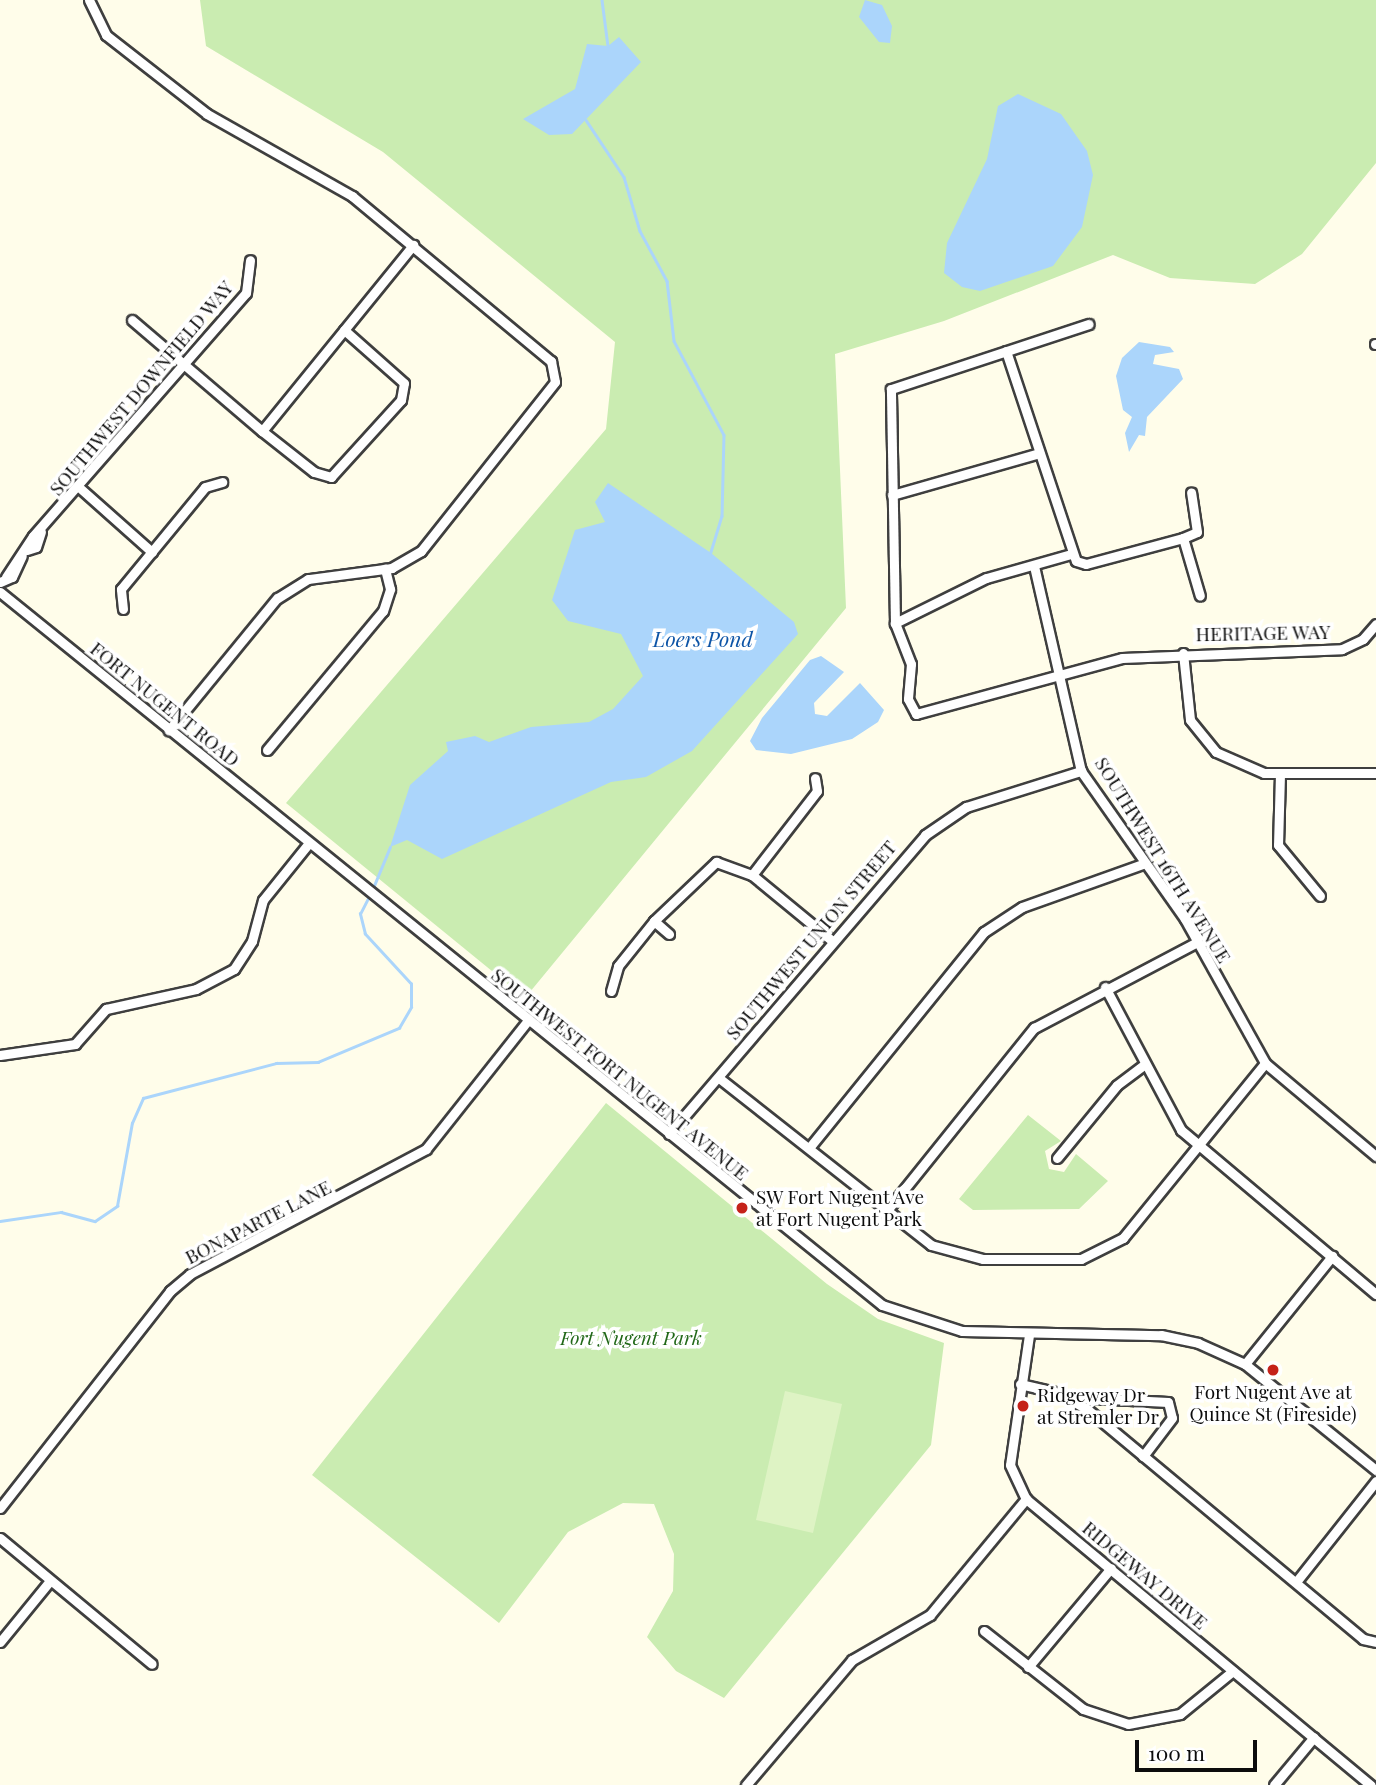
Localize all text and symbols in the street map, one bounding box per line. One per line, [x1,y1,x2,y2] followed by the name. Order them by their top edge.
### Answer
[44,276,238,500] street label: SOUTHWEST DOWNFIELD WAY
[1195,620,1331,646] street label: HERITAGE WAY
[653,625,753,651] water label: Loers Pond
[86,637,244,771] street label: FORT NUGENT ROAD
[1090,753,1236,967] street label: SOUTHWEST 16TH AVENUE
[721,836,901,1044] street label: SOUTHWEST UNION STREET
[486,963,754,1185] street label: SOUTHWEST FORT NUGENT AVENUE
[181,1175,335,1269] street label: BONAPARTE LANE
[756,1186,926,1230] place label: SW Fort Nugent Ave at Fort Nugent Park
[734,1200,750,1216] marker: SW Fort Nugent Ave at Fort Nugent Park
[560,1327,702,1349] park label: Fort Nugent Park
[1265,1362,1281,1378] marker: Fort Nugent Ave at Quince St (Fireside)
[1189,1381,1357,1425] place label: Fort Nugent Ave at Quince St (Fireside)
[1037,1384,1160,1428] place label: Ridgeway Dr at Stremler Dr
[1015,1398,1031,1414] marker: Ridgeway Dr at Stremler Dr
[1078,1516,1212,1634] street label: RIDGEWAY DRIVE
[1138,1726,1260,1770] scale bar
[1148,1738,1205,1766] text: 100 m

